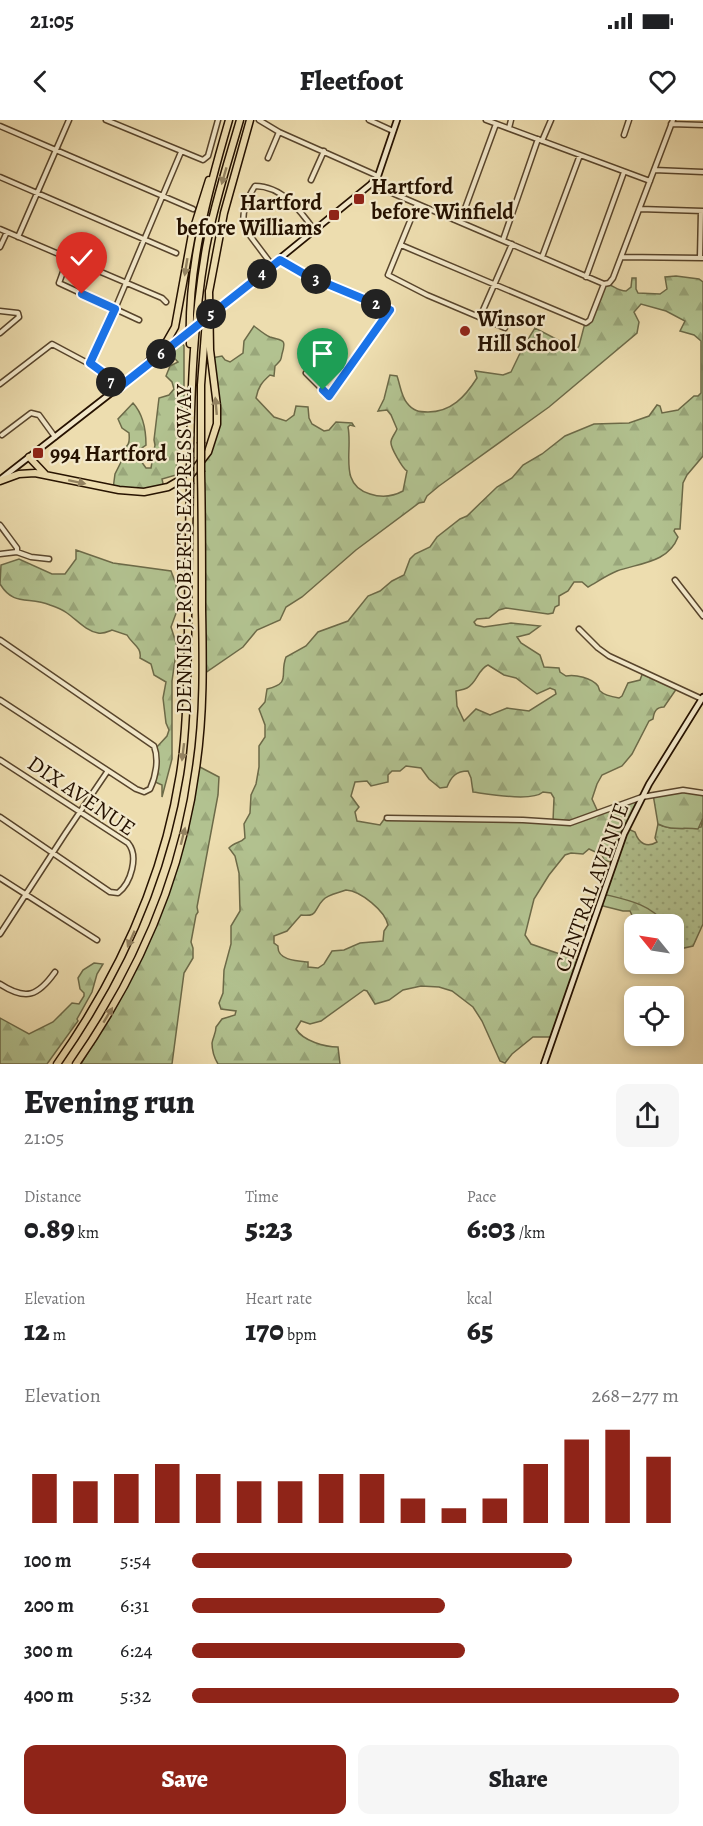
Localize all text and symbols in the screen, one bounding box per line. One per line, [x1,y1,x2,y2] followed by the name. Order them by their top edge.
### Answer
[30,6,74,36] text: 21:05
[300,63,403,99] text: Fleetfoot
[24,65,57,98] icon: back
[646,65,679,98] icon: heart
[219,167,228,185] one-way arrow
[370,172,514,227] place label: Hartford before Winfield
[176,188,322,243] place label: Hartford before Williams
[352,192,366,206] marker: Hartford before Winfield
[327,208,341,222] marker: Hartford before Williams
[56,232,107,294] pin
[65,241,98,274] icon: check
[181,258,190,277] one-way arrow
[247,259,277,289] pin: 4
[258,263,266,285] text: 4
[301,264,331,294] pin: 3
[313,268,319,290] text: 3
[361,289,391,319] pin: 2
[372,293,380,315] text: 2
[196,299,226,329] pin: 5
[208,303,214,325] text: 5
[476,304,577,359] place label: Winsor Hill School
[458,324,472,338] marker: Winsor Hill School
[297,328,348,390] pin
[306,337,339,370] icon: arrive
[146,339,176,369] pin: 6
[157,343,165,365] text: 6
[96,367,126,397] pin: 7
[108,371,114,393] text: 7
[169,383,199,714] street label: DENNIS J. ROBERTS EXPRESSWAY
[211,396,221,415] one-way arrow
[50,439,167,469] place label: 994 Hartford
[31,446,45,460] marker: 994 Hartford
[68,477,86,487] one-way arrow
[178,743,188,762] one-way arrow
[22,749,141,843] street label: DIX AVENUE
[547,799,636,976] street label: CENTRAL AVENUE
[178,827,188,845] one-way arrow
[624,914,684,974] north arrow
[624,914,684,1046] map controls
[126,931,136,949] one-way arrow
[624,986,684,1046] button: locate
[103,1007,114,1023] one-way arrow
[24,1079,195,1124] text: Evening run
[616,1084,679,1147] button: share
[24,1124,64,1151] text: 21:05
[24,1186,81,1208] text: Distance
[245,1186,279,1208] text: Time
[467,1186,496,1208] text: Pace
[24,1208,75,1248] text: 0.89
[245,1208,293,1248] text: 5:23
[467,1208,516,1248] text: 6:03
[75,1222,99,1244] text: km
[516,1222,545,1244] text: /km
[24,1288,85,1310] text: Elevation
[245,1288,312,1310] text: Heart rate
[467,1288,492,1310] text: kcal
[24,1310,50,1350] text: 12
[245,1310,284,1350] text: 170
[467,1310,494,1350] text: 65
[50,1324,66,1346] text: m
[284,1324,317,1346] text: bpm
[24,1382,101,1409] text: Elevation
[592,1382,679,1409] text: 268–277 m
[24,1547,72,1574] text: 100 m
[120,1547,151,1574] text: 5:54
[24,1592,74,1619] text: 200 m
[120,1592,149,1619] text: 6:31
[24,1637,73,1664] text: 300 m
[120,1637,153,1664] text: 6:24
[24,1682,74,1709] text: 400 m
[120,1682,151,1709] text: 5:32
[24,1745,346,1814] button: Save
[358,1745,679,1814] button: Share

